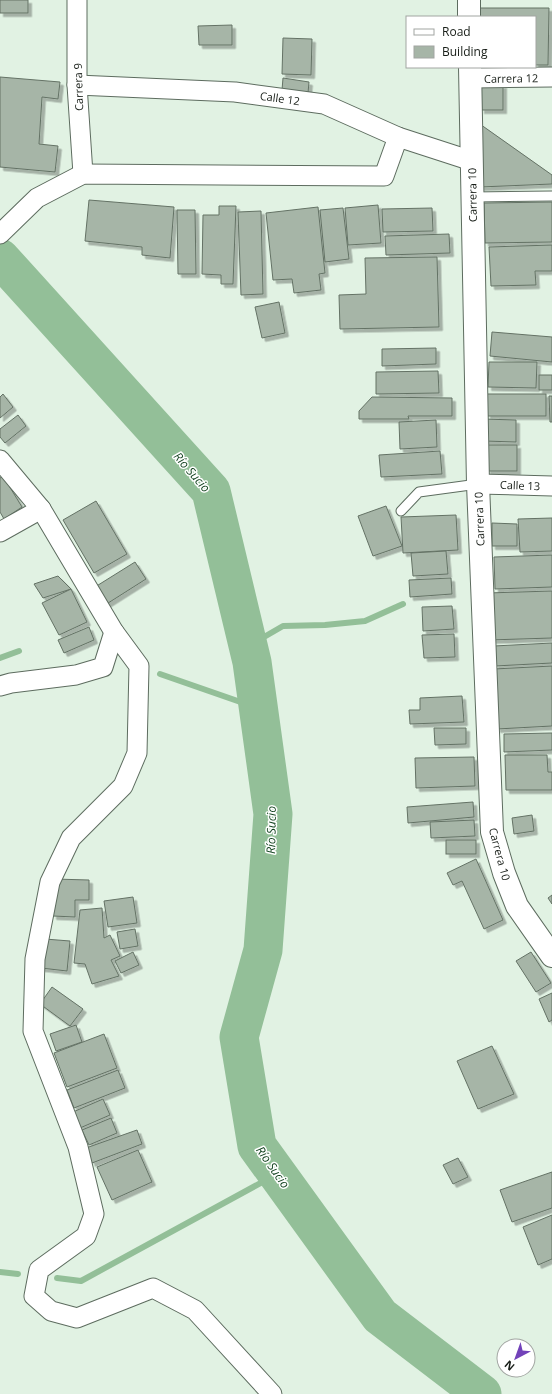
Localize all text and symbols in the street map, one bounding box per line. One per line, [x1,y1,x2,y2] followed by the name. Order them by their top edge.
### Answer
[406,16,536,68] legend
[442,23,471,40] text: Road
[442,43,488,60] text: Building
[70,63,86,111] street label: Carrera 9
[484,70,538,86] street label: Carrera 12
[259,88,301,108] street label: Calle 12
[464,168,480,222] street label: Carrera 10
[170,448,214,496] water label: Río Sucio
[500,477,540,493] street label: Calle 13
[471,492,487,546] street label: Carrera 10
[262,806,280,854] water label: Río Sucio
[486,826,514,882] street label: Carrera 10
[252,1142,294,1192] water label: Río Sucio
[496,1338,536,1378] north arrow
[501,1357,517,1375] text: N

